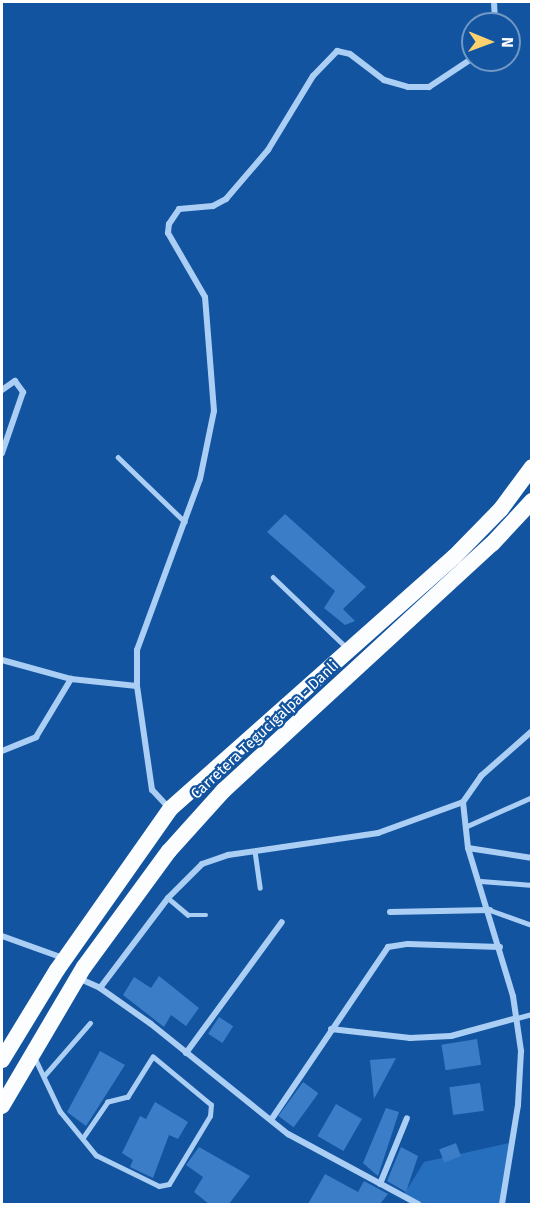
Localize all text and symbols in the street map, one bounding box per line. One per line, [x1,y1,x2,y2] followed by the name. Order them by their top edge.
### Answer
[461,12,521,72] north arrow
[498,37,517,48] text: N
[187,657,343,803] street label: Carretera Tegucigalpa - Danli

